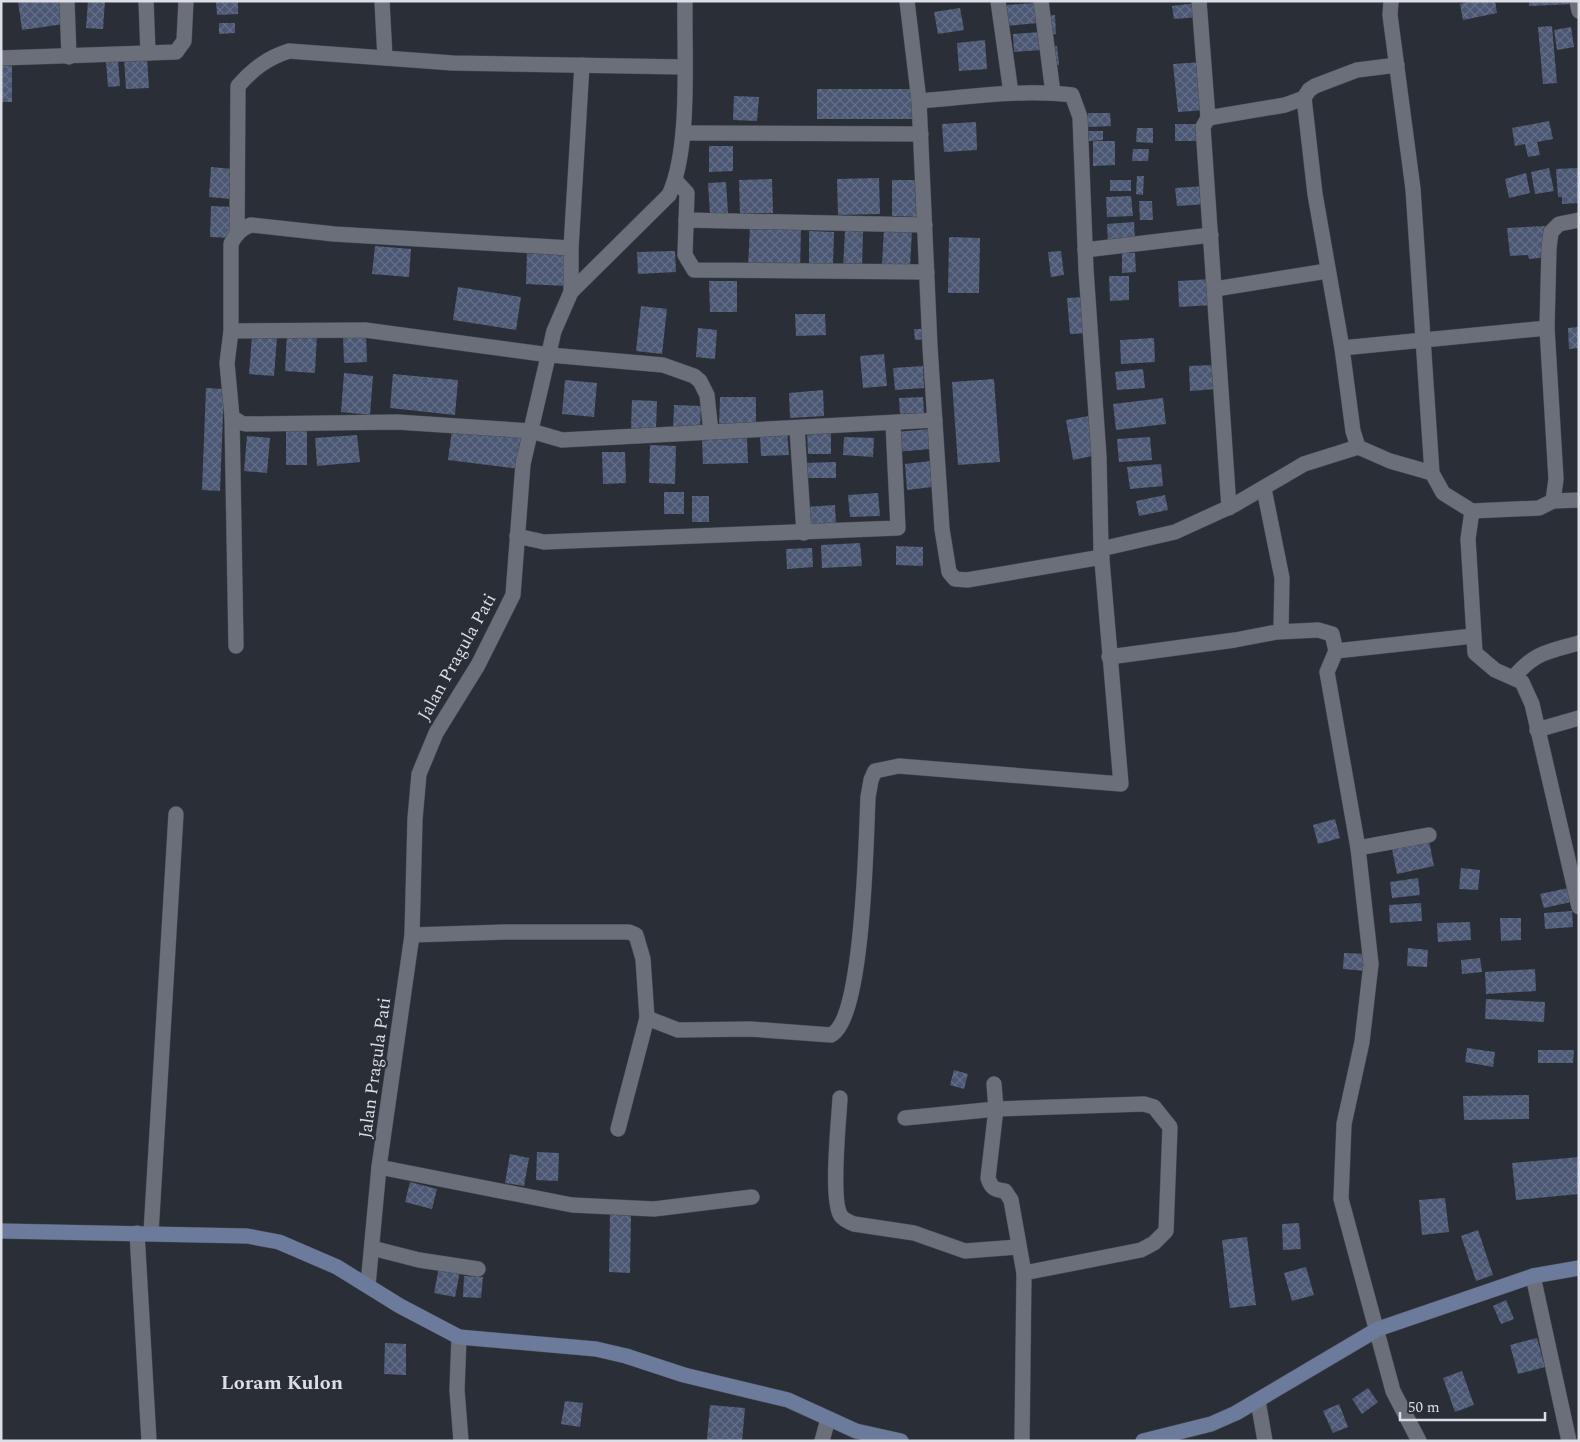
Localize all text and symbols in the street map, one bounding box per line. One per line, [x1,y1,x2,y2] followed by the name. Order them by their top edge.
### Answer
[411,588,503,726] street label: Jalan Pragula Pati
[352,996,398,1140] street label: Jalan Pragula Pati
[221,1368,343,1398] district label: Loram Kulon
[1400,1390,1545,1422] scale bar
[1408,1396,1440,1419] text: 50 m

